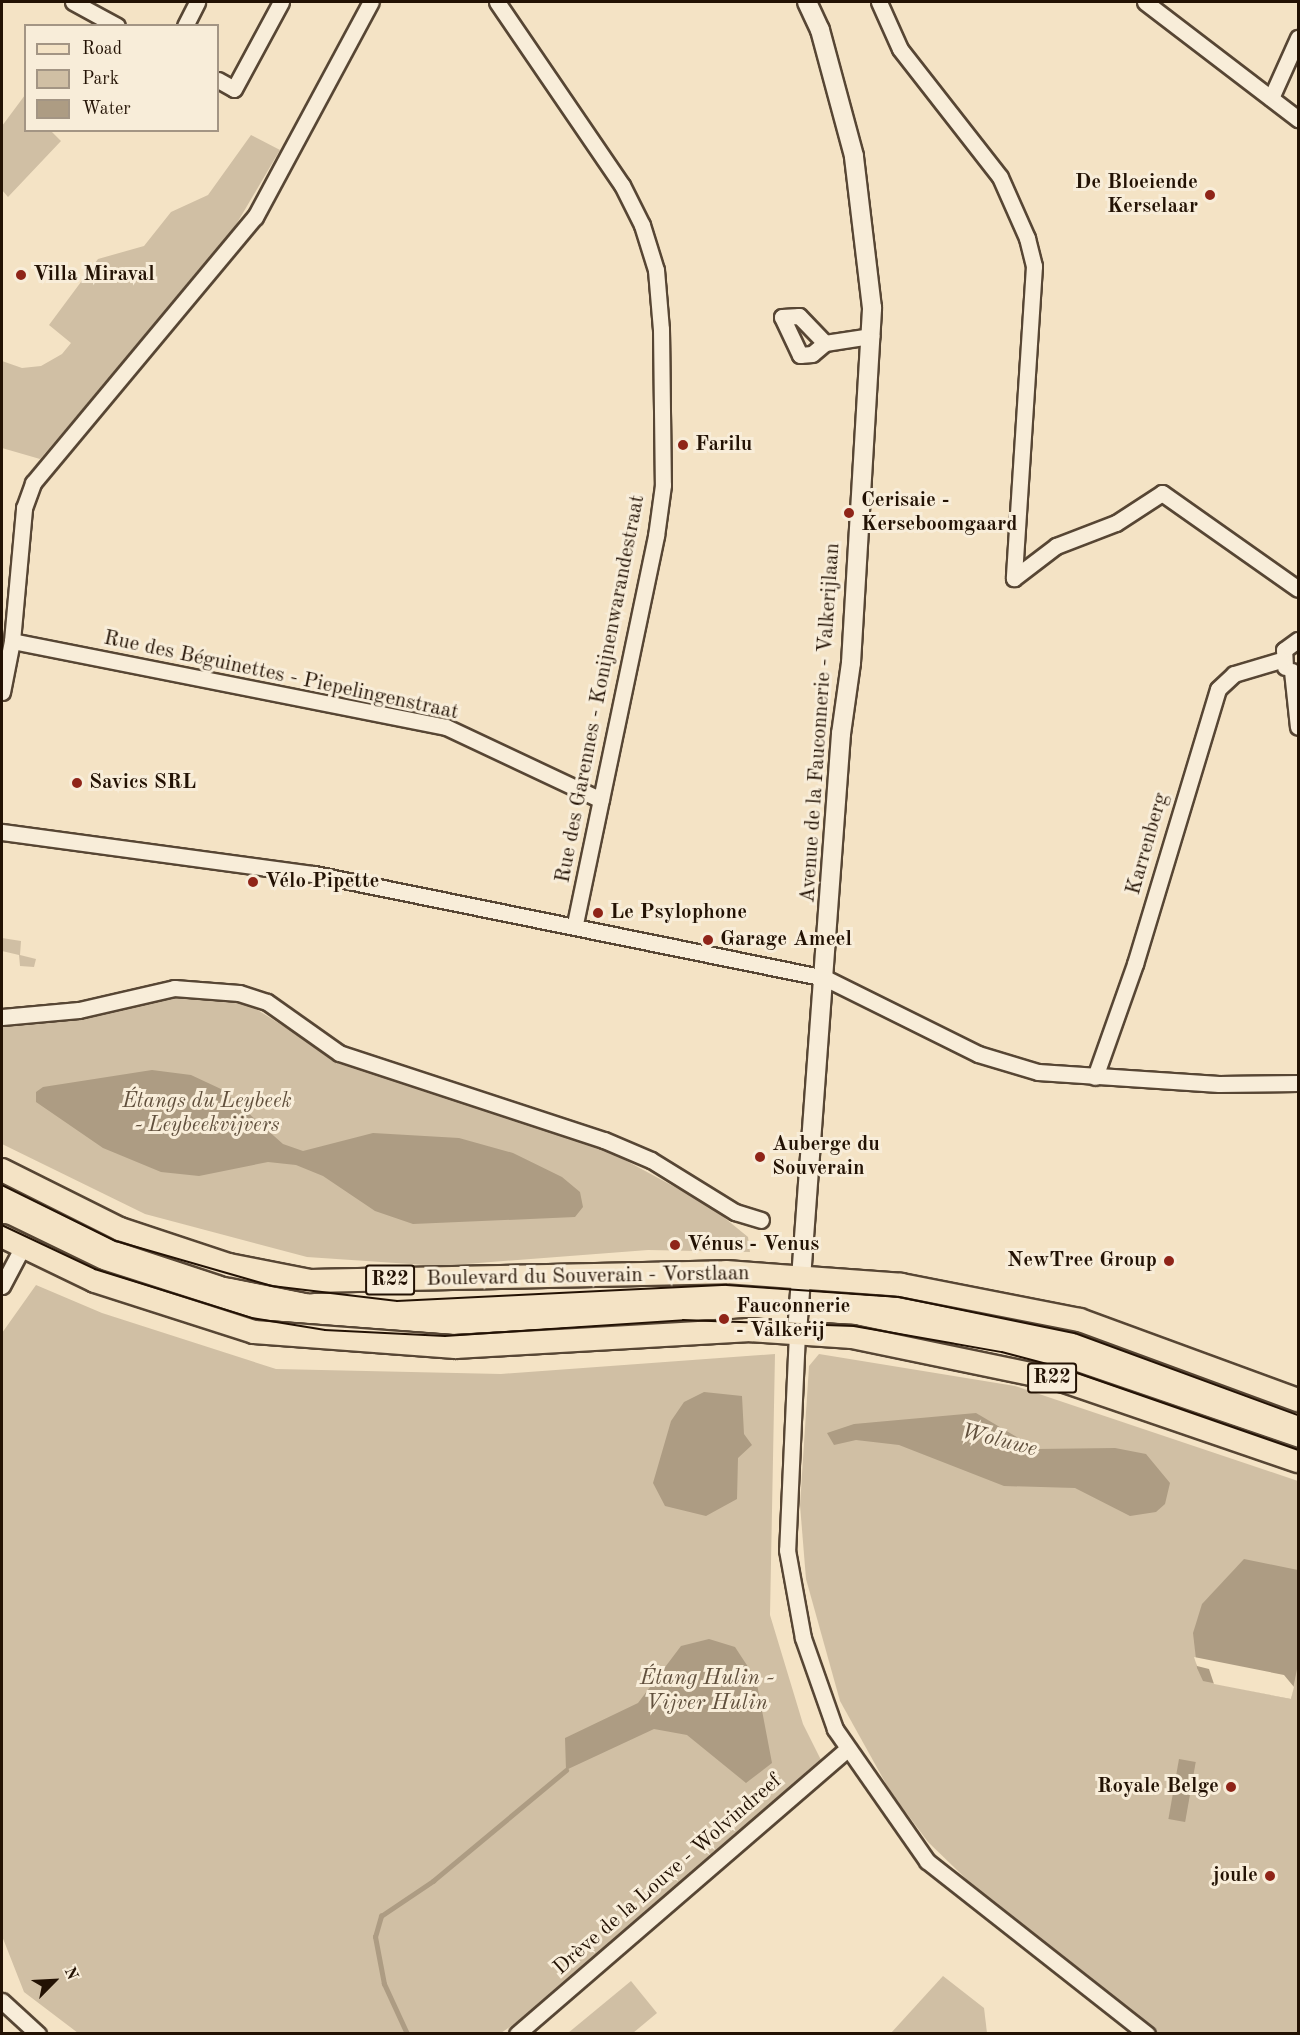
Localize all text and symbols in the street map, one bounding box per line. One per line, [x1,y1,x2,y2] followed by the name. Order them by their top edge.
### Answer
[24,24,219,132] legend
[82,40,122,58] text: Road
[82,70,119,88] text: Park
[82,100,131,118] text: Water
[1075,170,1198,220] place label: De Bloeiende Kerselaar
[1203,188,1217,202] marker: De Bloeiende Kerselaar
[33,262,155,288] place label: Villa Miraval
[14,268,28,282] marker: Villa Miraval
[695,432,752,458] place label: Farilu
[676,438,690,452] marker: Farilu
[861,488,1018,538] place label: Cerisaie - Kerseboomgaard
[551,493,651,885] street label: Rue des Garennes - Konijnenwarandestraat
[842,506,856,520] marker: Cerisaie - Kerseboomgaard
[796,542,846,904] street label: Avenue de la Fauconnerie - Valkerijlaan
[101,626,461,726] street label: Rue des Béguinettes - Piepelingenstraat
[89,770,196,796] place label: Savics SRL
[70,776,84,790] marker: Savics SRL
[1121,790,1175,898] street label: Karrenberg
[265,869,380,895] place label: Vélo Pipette
[246,875,260,889] marker: Vélo Pipette
[610,900,747,926] place label: Le Psylophone
[591,906,605,920] marker: Le Psylophone
[720,927,852,953] place label: Garage Ameel
[701,933,715,947] marker: Garage Ameel
[122,1089,292,1139] park label: Étangs du Leybeek - Leybeekvijvers
[772,1132,880,1182] place label: Auberge du Souverain
[753,1150,767,1164] marker: Auberge du Souverain
[687,1232,819,1258] place label: Vénus - Venus
[668,1238,682,1252] marker: Vénus - Venus
[1007,1248,1157,1274] place label: NewTree Group
[1162,1254,1176,1268] marker: NewTree Group
[426,1262,750,1292] street label: Boulevard du Souverain - Vorstlaan
[364,1263,416,1297] road number: R22
[736,1294,851,1344] place label: Fauconnerie - Valkerij
[717,1312,731,1326] marker: Fauconnerie - Valkerij
[1026,1361,1078,1395] road number: R22
[958,1419,1040,1463] water label: Woluwe
[640,1665,774,1717] water label: Étang Hulin - Vijver Hulin
[549,1769,787,1981] street label: Drève de la Louve - Wolvindreef
[1097,1774,1219,1800] place label: Royale Belge
[1224,1780,1238,1794] marker: Royale Belge
[1213,1863,1258,1889] place label: joule
[1263,1869,1277,1883] marker: joule
[24,1951,84,2011] north arrow
[61,1965,80,1983] text: N

